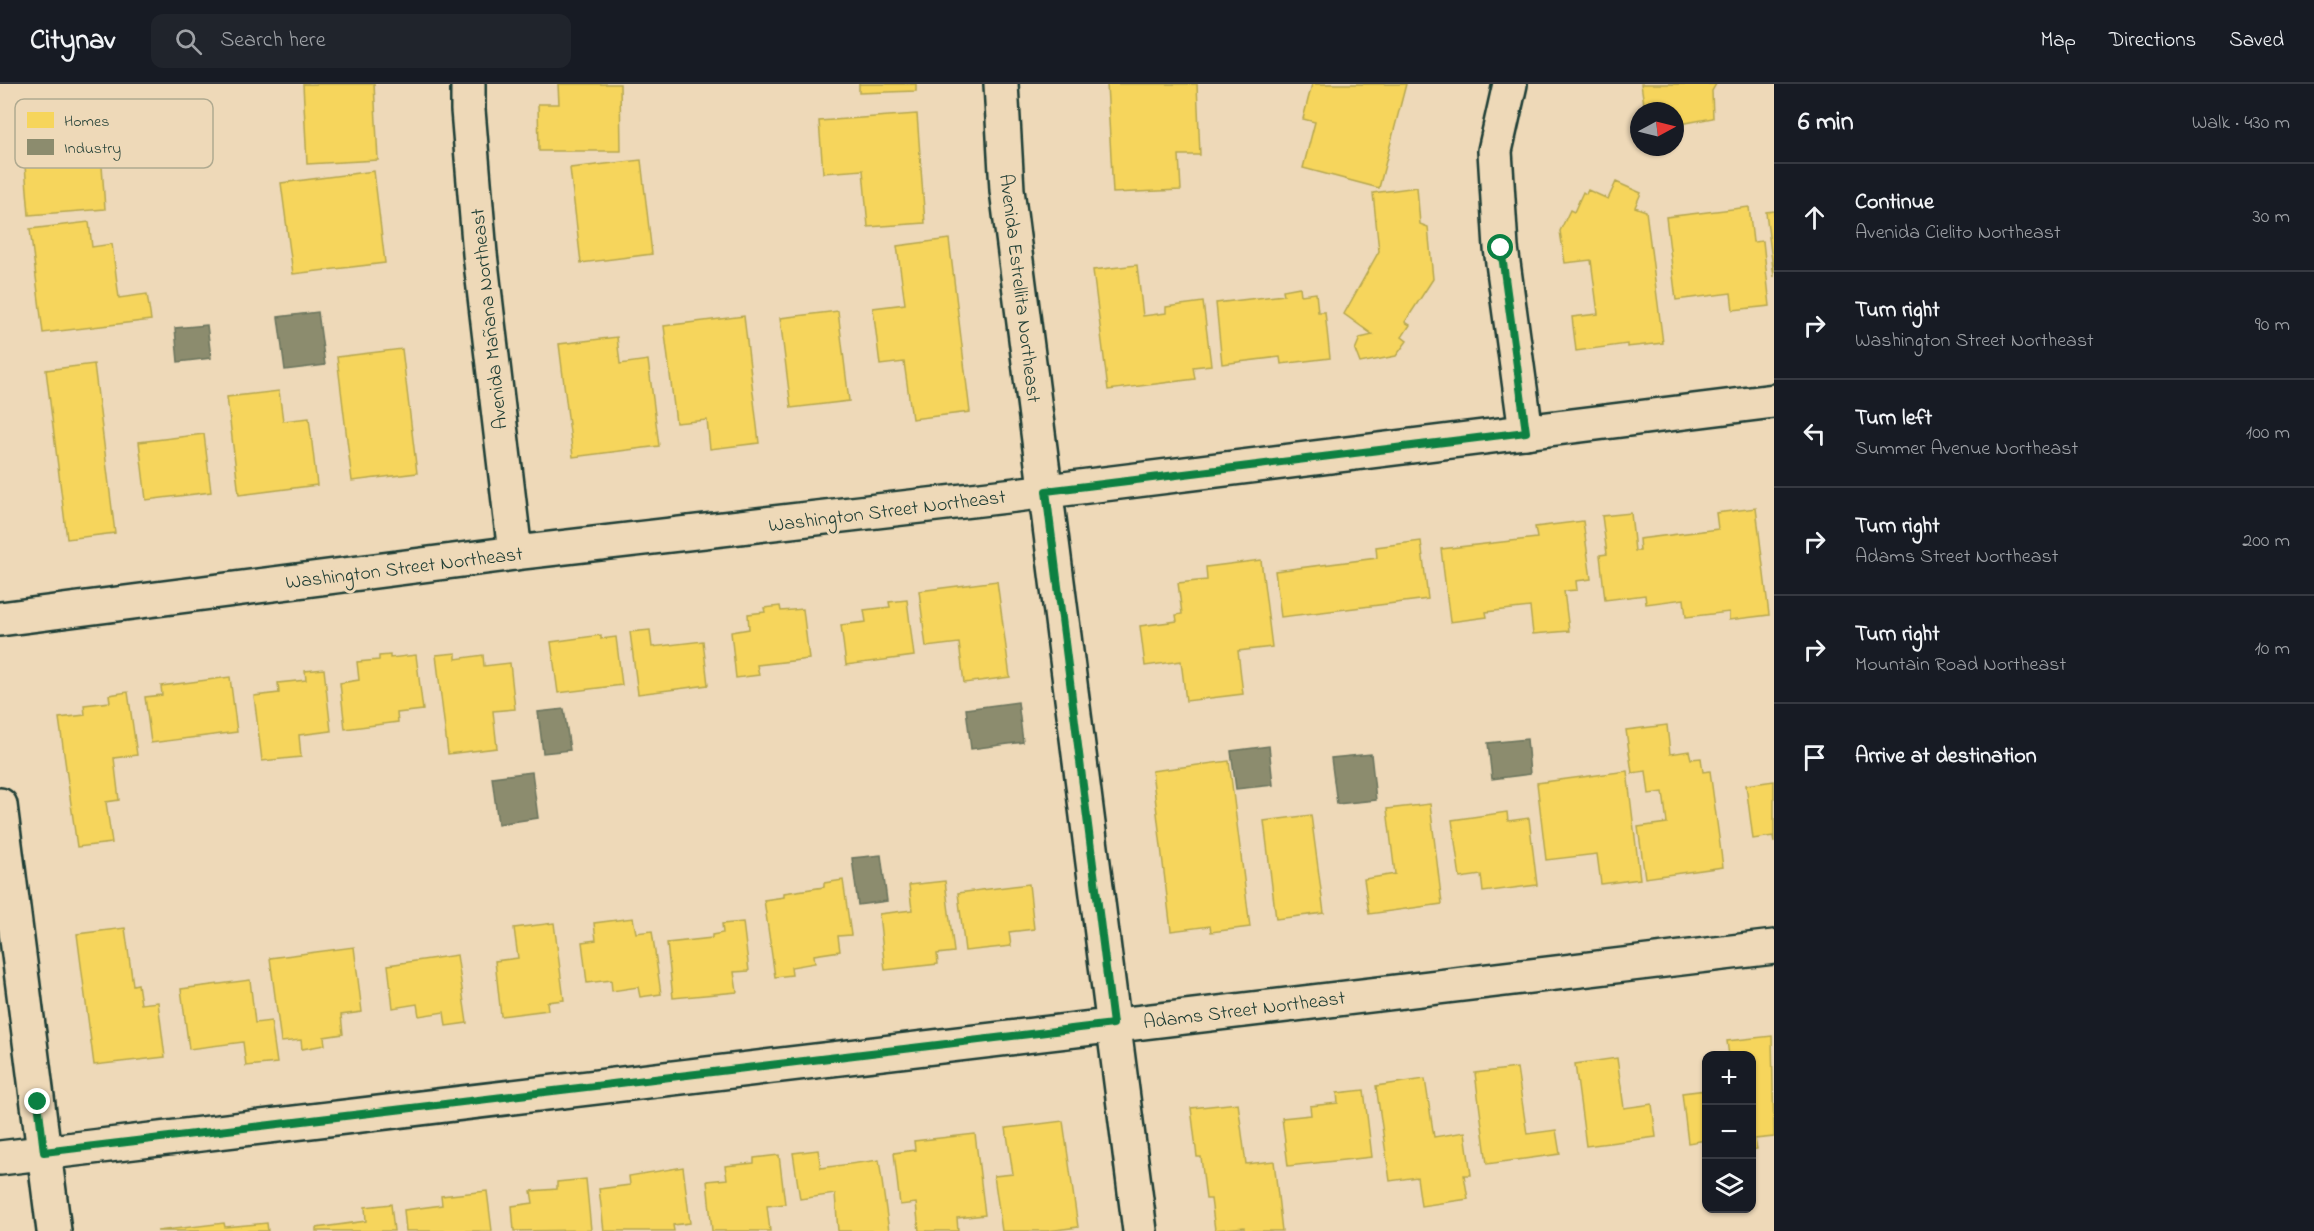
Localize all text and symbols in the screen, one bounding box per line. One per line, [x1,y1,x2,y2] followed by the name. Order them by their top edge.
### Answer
[151,14,571,68] search box
[30,21,115,62] text: Citynav
[172,25,205,58] icon: search
[220,25,326,57] text: Search here
[2040,26,2076,56] text: Map
[2109,26,2196,56] text: Directions
[2229,26,2284,56] text: Saved
[15,99,213,168] legend
[1630,102,1684,156] north arrow
[1798,104,1854,142] text: 6 min
[2192,109,2290,138] text: Walk · 430 m
[64,110,109,134] text: Homes
[64,137,121,161] text: Industry
[990,172,1047,405] street label: Avenida Estrellita Northeast
[1855,187,1934,219] text: Continue
[1798,201,1831,234] icon: ahead
[2253,203,2290,232] text: 30 m
[464,206,517,431] street label: Avenida Mañana Northeast
[1855,219,2061,248] text: Avenida Cielito Northeast
[1487,234,1513,260] route start
[1855,295,1940,327] text: Turn right
[1798,309,1831,342] icon: right
[2255,311,2290,340] text: 90 m
[1855,327,2094,356] text: Washington Street Northeast
[1855,403,1932,435] text: Turn left
[1798,417,1831,450] icon: left
[2246,419,2290,448] text: 100 m
[1855,435,2078,464] text: Summer Avenue Northeast
[767,484,1008,542] street label: Washington Street Northeast
[1855,511,1940,543] text: Turn right
[1798,525,1831,558] icon: right
[2242,527,2290,556] text: 200 m
[284,541,525,599] street label: Washington Street Northeast
[1855,543,2058,572] text: Adams Street Northeast
[1855,619,1940,651] text: Turn right
[1798,633,1831,666] icon: right
[2254,635,2290,664] text: 10 m
[1855,651,2066,680] text: Mountain Road Northeast
[1798,741,1831,774] icon: arrive
[1855,741,2037,773] text: Arrive at destination
[1142,985,1347,1038] street label: Adams Street Northeast
[1702,1051,1756,1213] map controls
[1702,1051,1756,1105] button: +
[24,1088,50,1114] route end
[1702,1105,1756,1159] button: −
[1702,1159,1756,1213] button: layers

